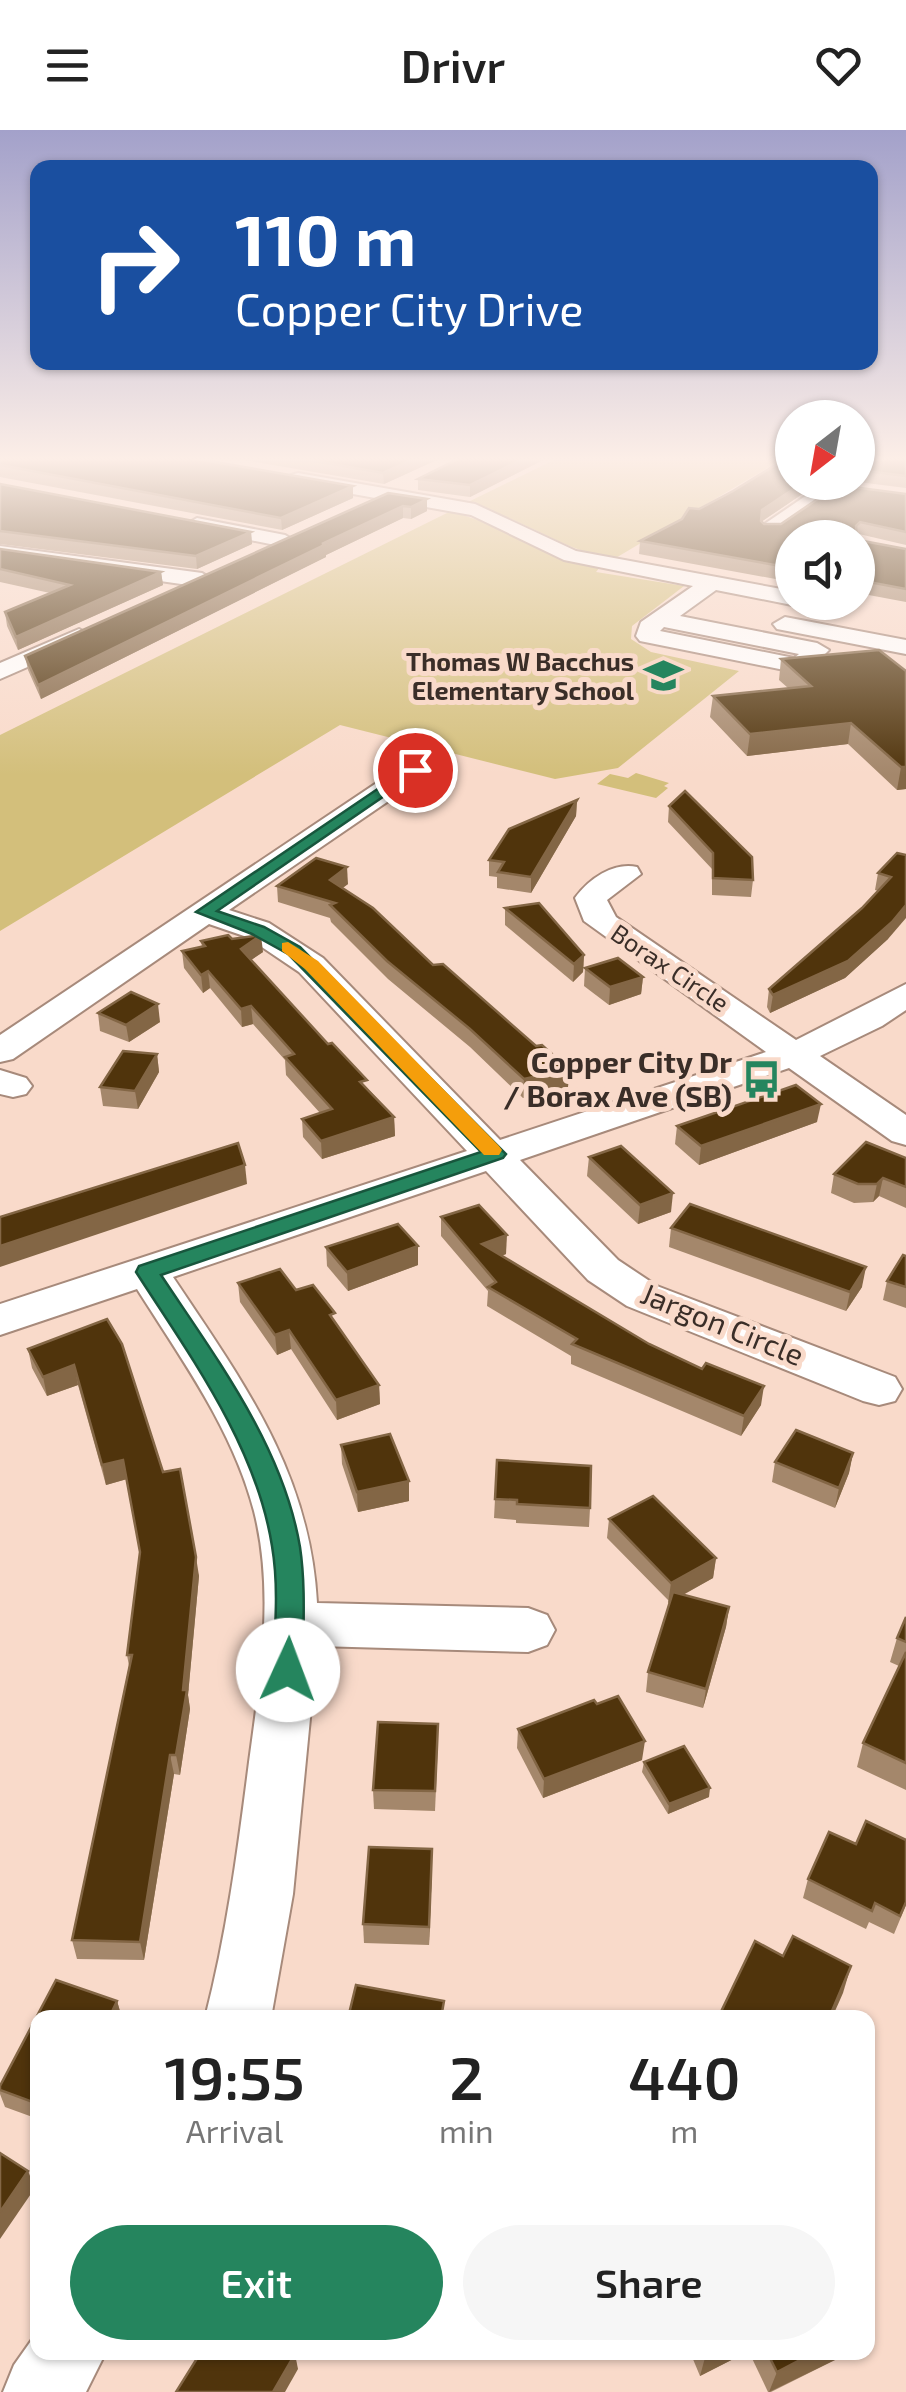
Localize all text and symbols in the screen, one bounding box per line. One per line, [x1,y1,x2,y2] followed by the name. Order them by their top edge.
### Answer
[40,38,95,93] icon: menu
[401,38,505,92] text: Drivr
[811,38,866,93] icon: heart
[235,196,416,280] text: 110 m
[70,200,200,330] icon: right
[235,281,583,335] text: Copper City Drive
[775,400,875,500] north arrow
[775,400,875,620] map controls
[775,520,875,620] button: sound
[406,646,635,706] place label: Thomas W Bacchus Elementary School
[643,655,685,697] school or university icon: Thomas W Bacchus Elementary School
[373,728,458,813] pin
[388,743,443,798] icon: arrive
[606,917,735,1017] street label: Borax Circle
[503,1043,732,1113] place label: Copper City Dr / Borax Ave (SB)
[741,1059,783,1101] bus stop icon: Copper City Dr / Borax Ave (SB)
[636,1274,809,1372] street label: Jargon Circle
[236,1618,340,1722] position arrow
[164,2040,305,2112] text: 19:55
[449,2040,484,2112] text: 2
[628,2040,741,2112] text: 440
[186,2111,283,2149] text: Arrival
[439,2111,494,2149] text: min
[670,2111,698,2149] text: m
[70,2225,443,2340] button: Exit
[463,2225,835,2340] button: Share

